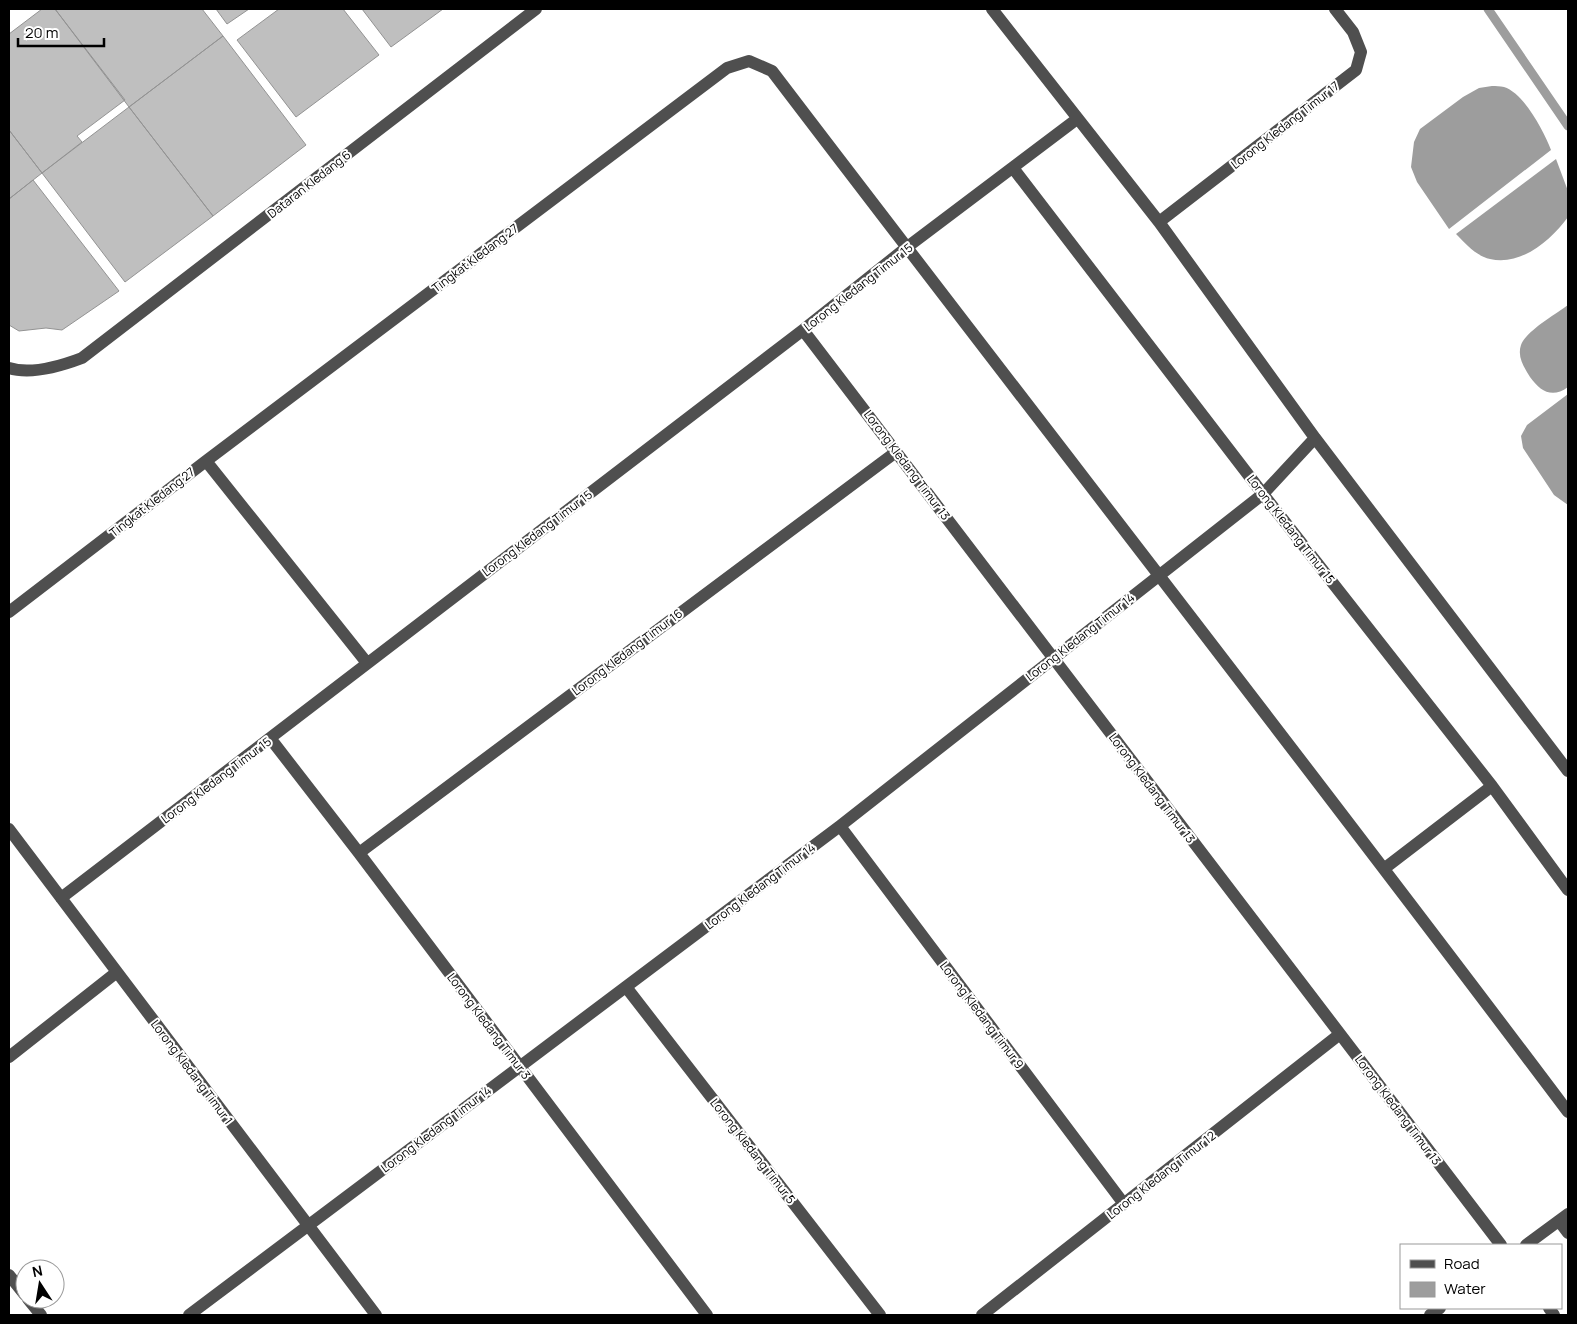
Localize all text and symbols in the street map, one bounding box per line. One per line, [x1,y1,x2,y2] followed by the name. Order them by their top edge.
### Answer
[18,15,104,47] scale bar
[25,22,58,43] text: 20 m
[1227,77,1343,173] street label: Lorong Kledang Timur 17
[264,146,354,222] street label: Dataran Kledang 6
[428,220,522,296] street label: Tingkat Kledang 27
[800,239,916,335] street label: Lorong Kledang Timur 15
[860,406,954,524] street label: Lorong Kledang Timur 13
[106,463,198,541] street label: Tingkat Kledang 27
[1243,471,1339,587] street label: Lorong Kledang Timur 15
[478,486,596,580] street label: Lorong Kledang Timur 15
[1022,589,1138,685] street label: Lorong Kledang Timur 14
[568,605,686,699] street label: Lorong Kledang Timur 16
[1105,729,1199,847] street label: Lorong Kledang Timur 13
[157,733,275,827] street label: Lorong Kledang Timur 15
[701,839,819,933] street label: Lorong Kledang Timur 14
[936,958,1028,1072] street label: Lorong Kledang Timur 9
[443,969,535,1083] street label: Lorong Kledang Timur 3
[147,1016,237,1128] street label: Lorong Kledang Timur 1
[1351,1051,1445,1169] street label: Lorong Kledang Timur 13
[377,1082,495,1176] street label: Lorong Kledang Timur 14
[706,1095,800,1207] street label: Lorong Kledang Timur 5
[1103,1127,1219,1223] street label: Lorong Kledang Timur 12
[1400,1244,1562,1309] legend
[1444,1253,1480,1274] text: Road
[15,1259,65,1309] north arrow
[30,1260,44,1281] text: N
[1444,1278,1486,1299] text: Water

